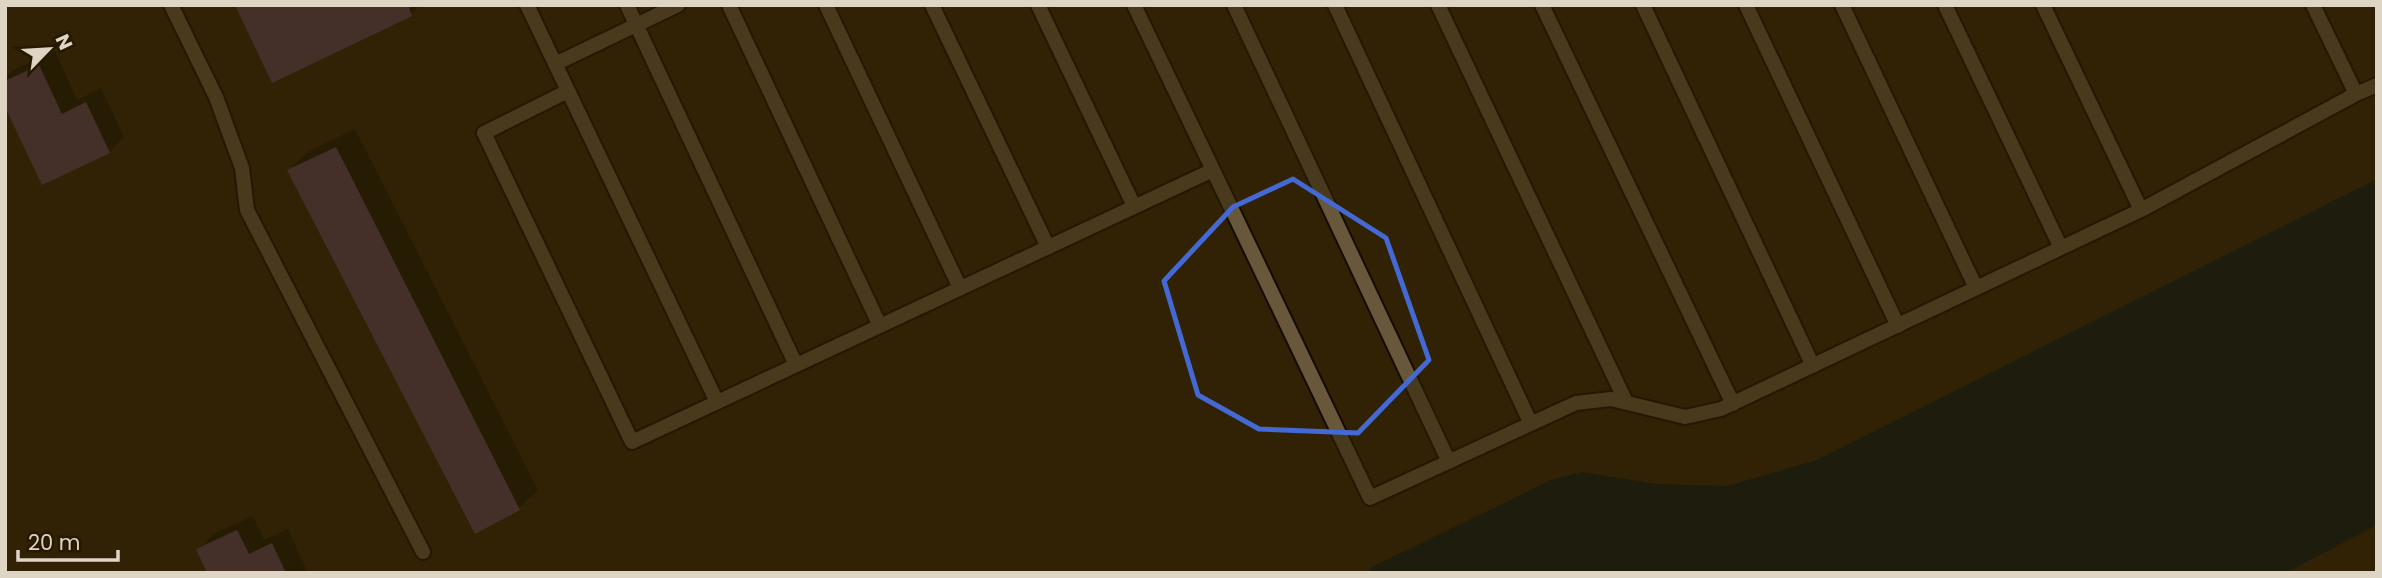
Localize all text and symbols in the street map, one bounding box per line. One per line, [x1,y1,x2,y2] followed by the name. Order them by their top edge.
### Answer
[14,14,84,84] north arrow
[49,30,79,54] text: N
[18,518,117,562] scale bar
[28,528,81,557] text: 20 m

